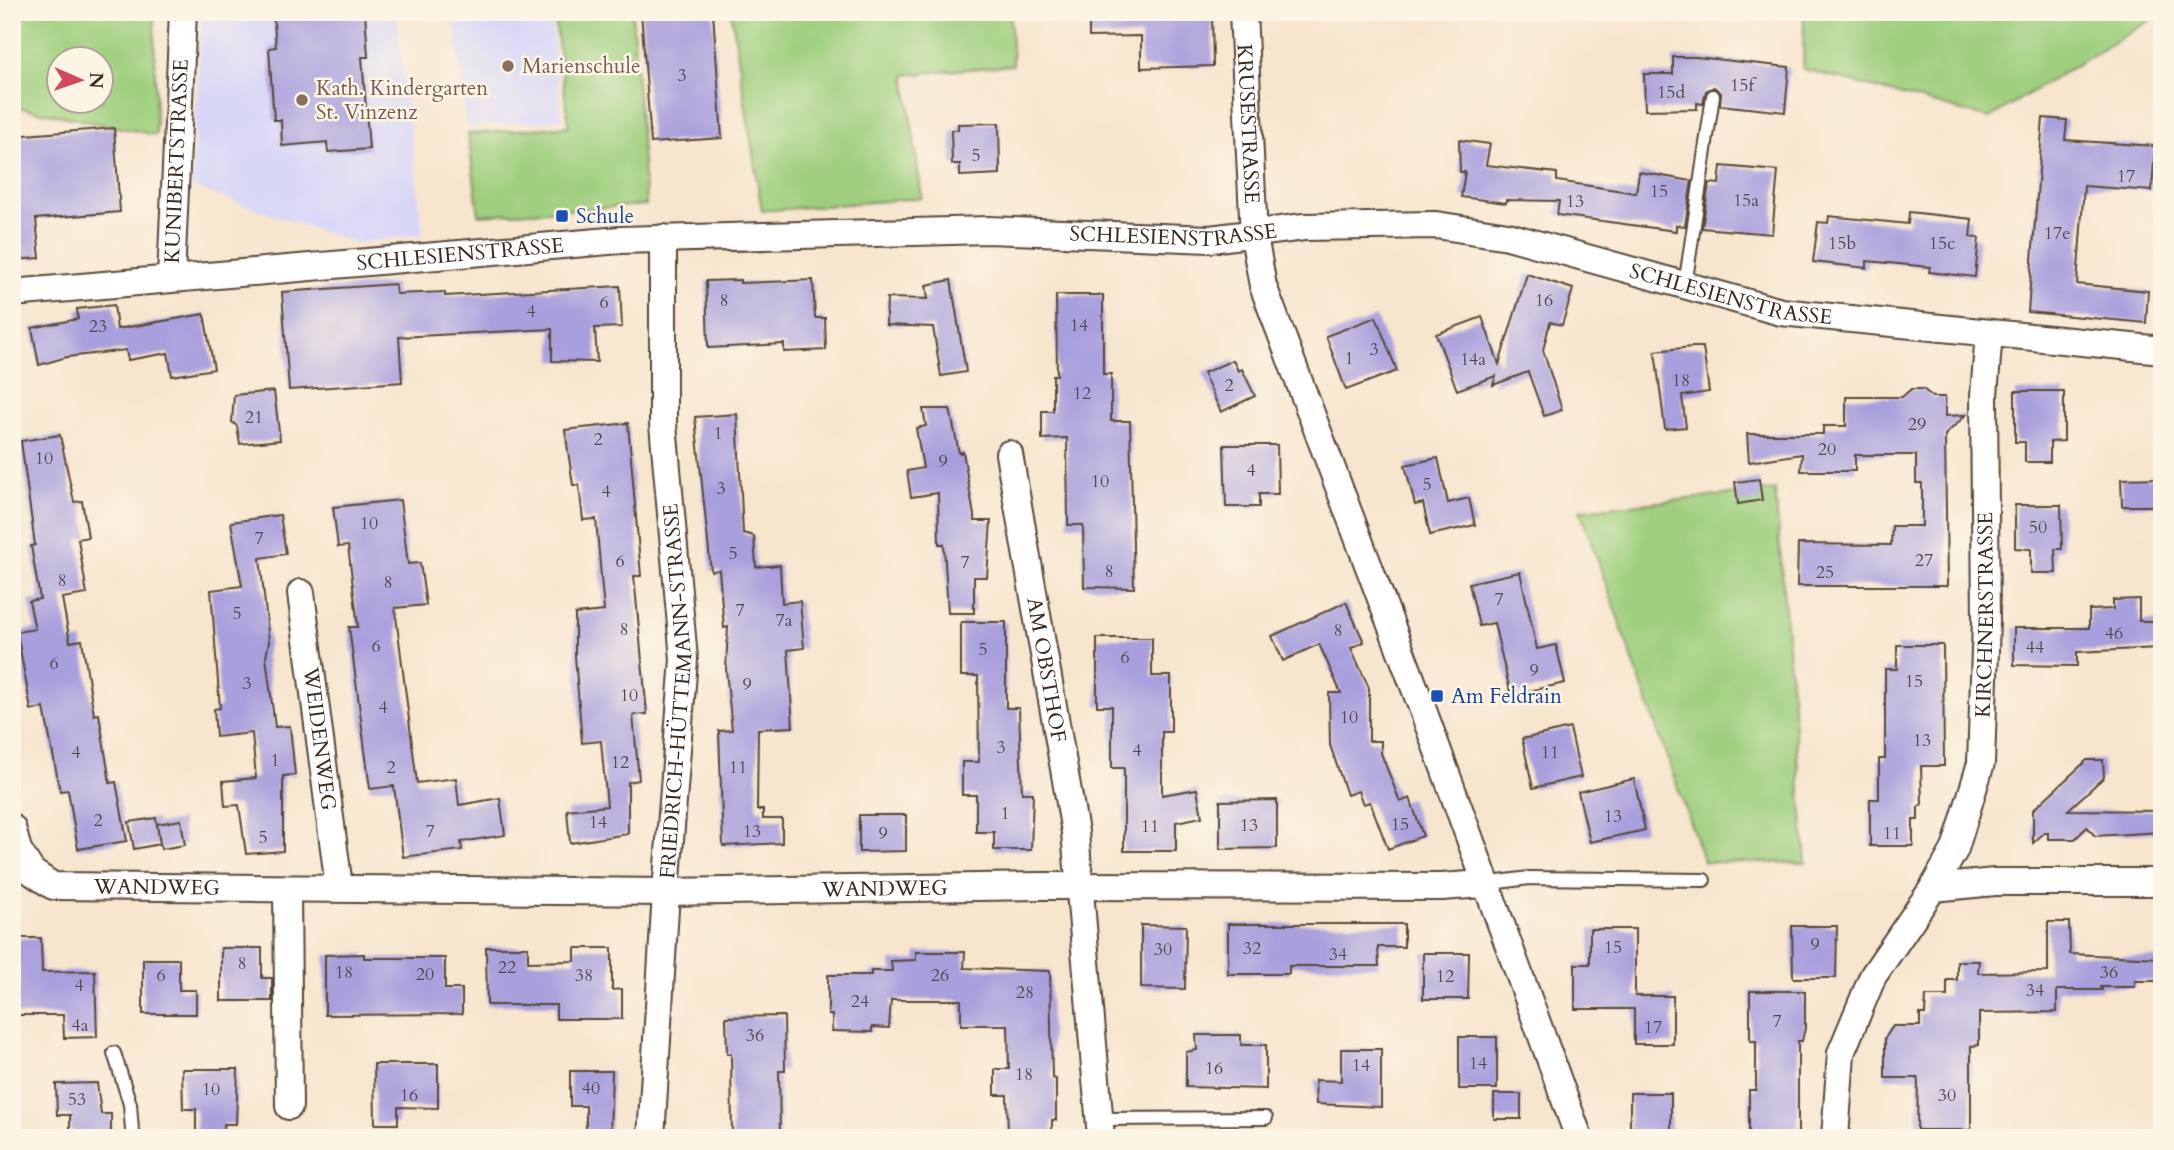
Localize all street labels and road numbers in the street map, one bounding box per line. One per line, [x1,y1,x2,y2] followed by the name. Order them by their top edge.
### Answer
[1230,43,1267,205] street label: KRUSESTRASSE
[157,58,195,264] street label: KUNIBERTSTRASSE
[1069,216,1279,254] street label: SCHLESIENSTRASSE
[355,230,565,277] street label: SCHLESIENSTRASSE
[1626,256,1834,332] street label: SCHLESIENSTRASSE
[653,502,699,880] street label: FRIEDRICH-HÜTTEMANN-STRASSE
[1968,512,2001,718] street label: KIRCHNERSTRASSE
[1020,595,1074,744] street label: AM OBSTHOF
[296,664,344,812] street label: WEIDENWEG
[93,872,220,902] street label: WANDWEG
[821,873,948,904] street label: WANDWEG

